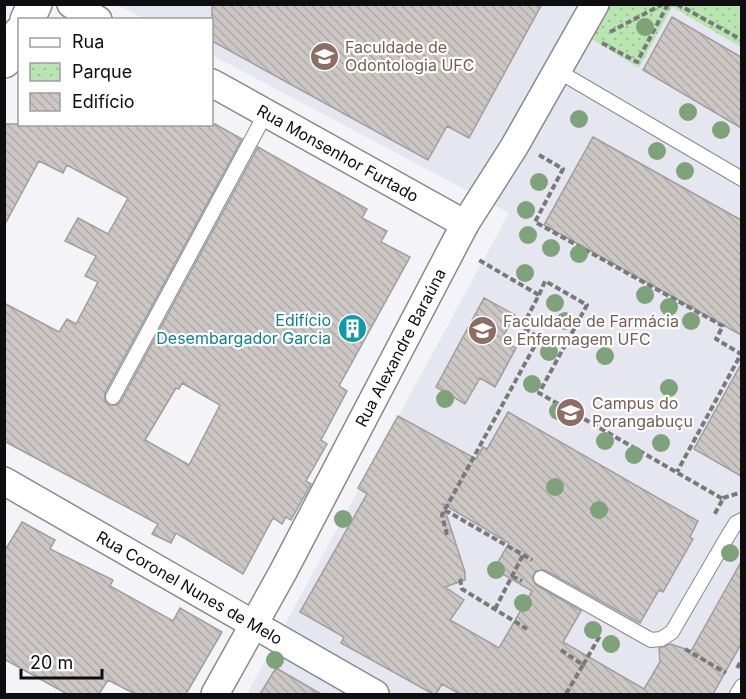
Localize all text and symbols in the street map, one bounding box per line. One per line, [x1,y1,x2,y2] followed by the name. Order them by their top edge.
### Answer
[18,18,213,126] legend
[72,31,104,52] text: Rua
[345,37,474,75] place label: Faculdade de Odontologia UFC
[308,40,340,72] school or university icon: Faculdade de Odontologia UFC
[72,61,132,82] text: Parque
[72,91,135,112] text: Edifício
[253,100,422,206] street label: Rua Monsenhor Furtado
[351,265,450,430] street label: Rua Alexandre Baraúna
[156,310,331,348] place label: Edifício Desembargador Garcia
[503,311,679,349] place label: Faculdade de Farmácia e Enfermagem UFC
[336,313,368,345] building icon: Edifício Desembargador Garcia
[466,314,498,346] school or university icon: Faculdade de Farmácia e Enfermagem UFC
[592,393,693,431] place label: Campus do Porangabuçu
[555,396,587,428] school or university icon: Campus do Porangabuçu
[93,526,286,649] street label: Rua Coronel Nunes de Melo
[21,642,102,680] scale bar
[30,652,73,673] text: 20 m

